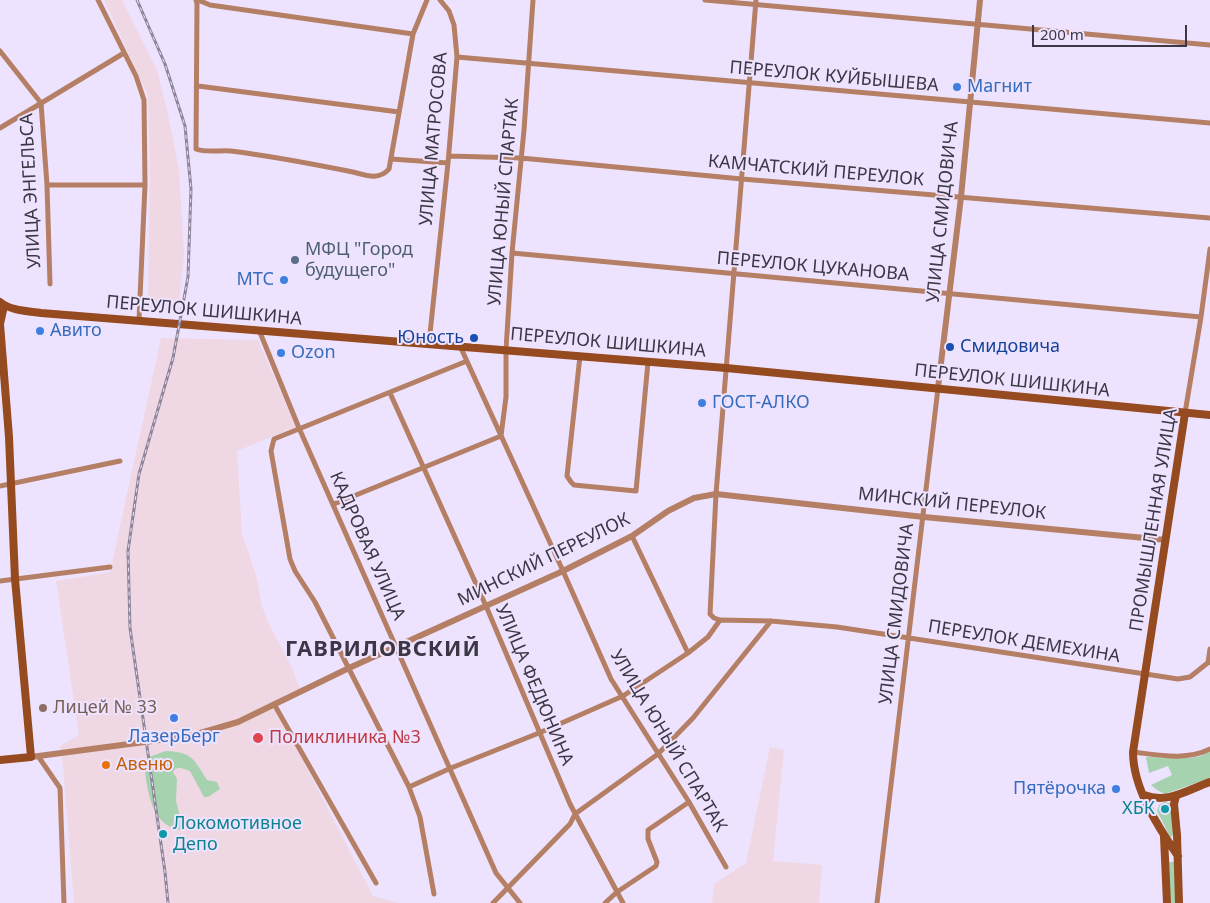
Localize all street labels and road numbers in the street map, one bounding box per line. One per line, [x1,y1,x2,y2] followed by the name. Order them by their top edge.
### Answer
[416,51,452,227] street label: УЛИЦА МАТРОСОВА
[729,57,939,97] street label: ПЕРЕУЛОК КУЙБЫШЕВА
[484,97,524,307] street label: УЛИЦА ЮНЫЙ СПАРТАК
[16,113,46,269] street label: УЛИЦА ЭНГЕЛЬСА
[923,120,963,304] street label: УЛИЦА СМИДОВИЧА
[707,151,925,191] street label: КАМЧАТСКИЙ ПЕРЕУЛОК
[716,248,910,286] street label: ПЕРЕУЛОК ЦУКАНОВА
[105,292,303,330] street label: ПЕРЕУЛОК ШИШКИНА
[509,324,707,362] street label: ПЕРЕУЛОК ШИШКИНА
[913,360,1111,402] street label: ПЕРЕУЛОК ШИШКИНА
[1126,407,1182,633] street label: ПРОМЫШЛЕННАЯ УЛИЦА
[325,468,409,624] street label: КАДРОВАЯ УЛИЦА
[857,483,1047,525] street label: МИНСКИЙ ПЕРЕУЛОК
[454,509,634,611] street label: МИНСКИЙ ПЕРЕУЛОК
[875,522,919,706] street label: УЛИЦА СМИДОВИЧА
[490,601,578,769] street label: УЛИЦА ФЕДЮНИНА
[926,616,1122,668] street label: ПЕРЕУЛОК ДЕМЕХИНА
[605,646,731,836] street label: УЛИЦА ЮНЫЙ СПАРТАК

